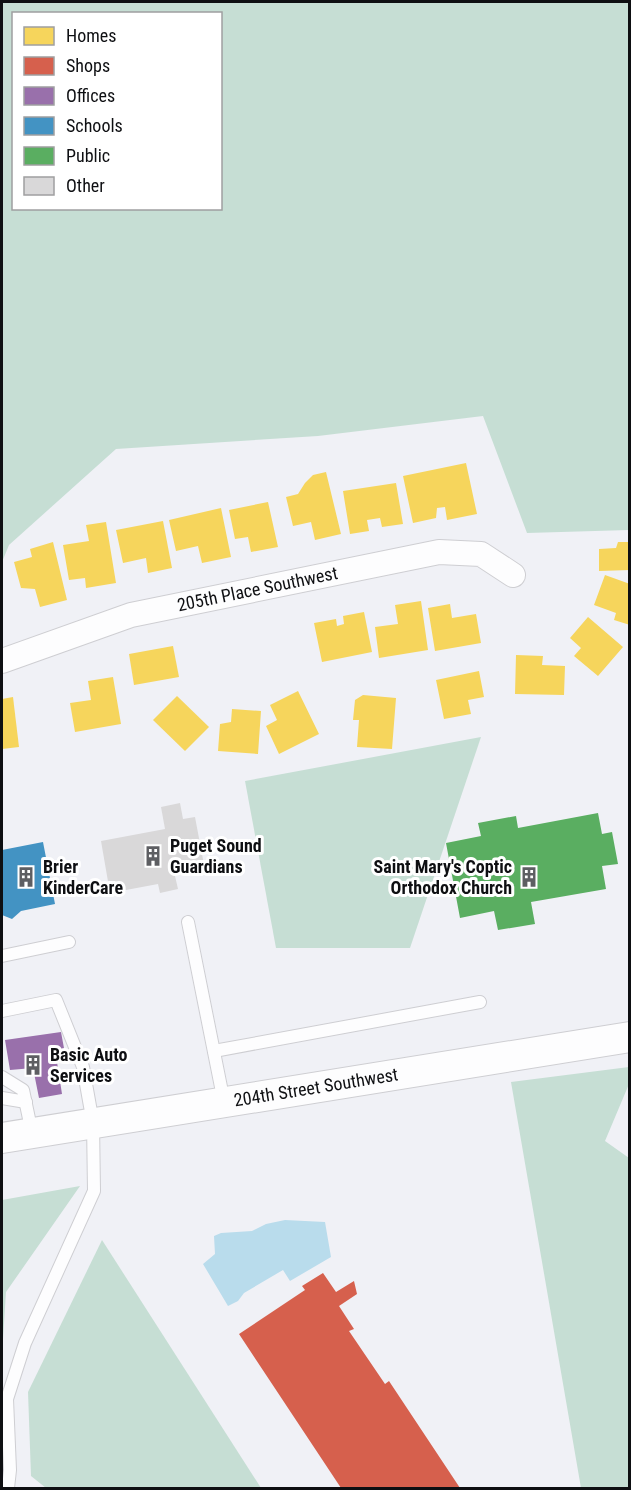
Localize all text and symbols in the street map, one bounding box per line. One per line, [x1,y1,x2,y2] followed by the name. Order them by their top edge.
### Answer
[12,12,222,210] legend
[66,25,116,46] text: Homes
[66,55,110,76] text: Shops
[66,85,115,106] text: Offices
[66,115,123,136] text: Schools
[66,145,110,166] text: Public
[66,175,105,196] text: Other
[175,562,339,615] street label: 205th Place Southwest
[170,835,262,877] place label: Puget Sound Guardians
[141,844,165,868] building icon: Puget Sound Guardians
[43,856,123,898] place label: Brier KinderCare
[373,856,512,898] place label: Saint Mary's Coptic Orthodox Church
[14,865,38,889] building icon: Brier KinderCare
[517,865,541,889] building icon: Saint Mary's Coptic Orthodox Church
[50,1044,127,1086] place label: Basic Auto Services
[21,1053,45,1077] building icon: Basic Auto Services
[232,1063,400,1111] street label: 204th Street Southwest

